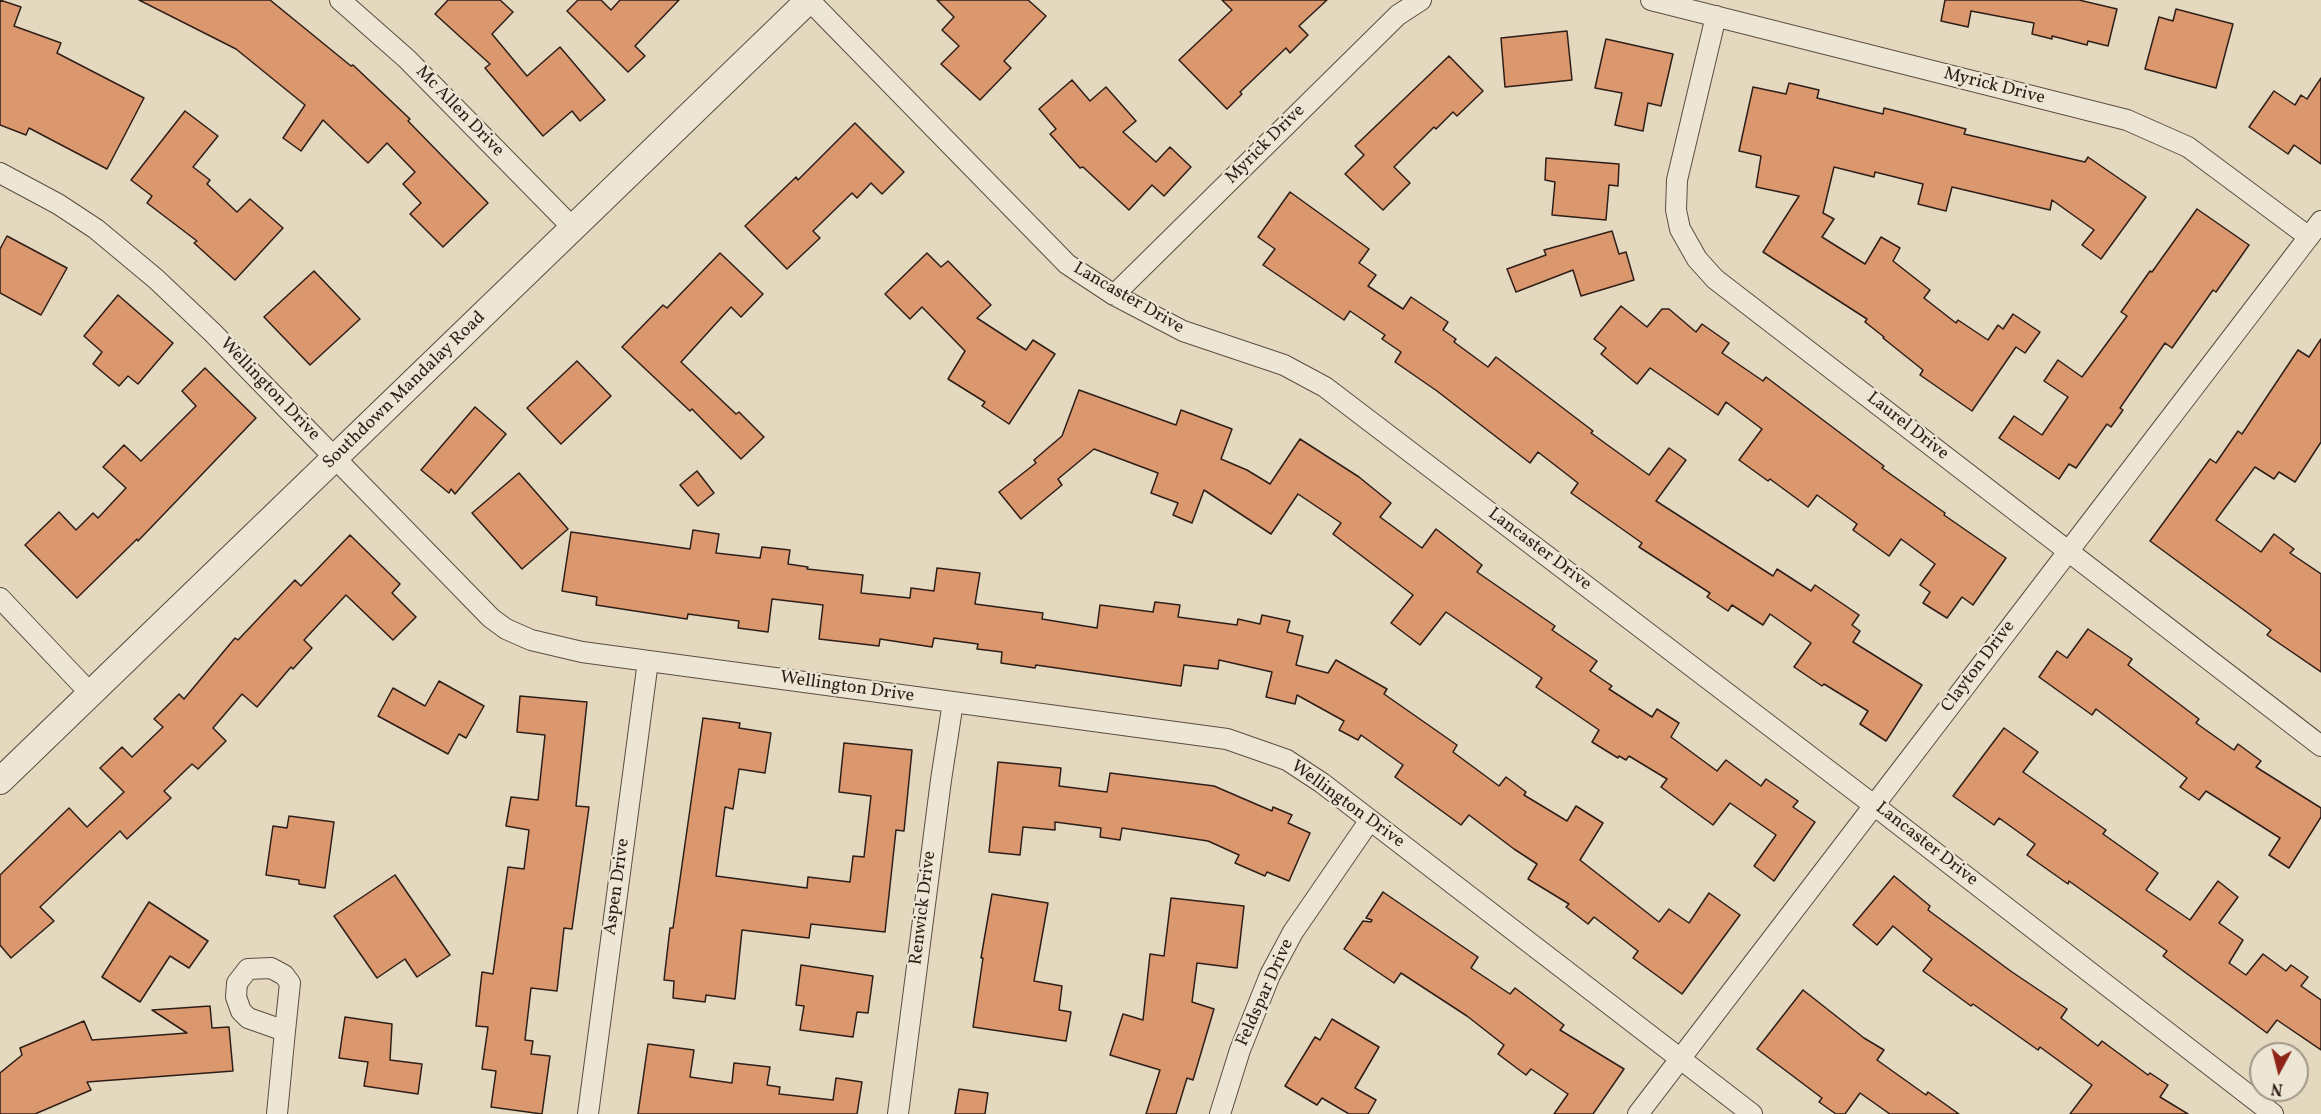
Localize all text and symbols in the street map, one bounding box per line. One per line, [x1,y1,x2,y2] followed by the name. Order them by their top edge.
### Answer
[410,62,508,162] street label: Mc Allen Drive
[1941,64,2047,110] street label: Myrick Drive
[1222,101,1310,189] street label: Myrick Drive
[1069,259,1187,339] street label: Lancaster Drive
[319,308,491,474] street label: Southdown Mandalay Road
[214,334,324,446] street label: Wellington Drive
[1862,388,1952,466] street label: Laurel Drive
[1483,504,1595,596] street label: Lancaster Drive
[1937,617,2021,717] street label: Clayton Drive
[779,668,915,708] street label: Wellington Drive
[1286,757,1408,853] street label: Wellington Drive
[1870,798,1982,892] street label: Lancaster Drive
[601,837,635,937] street label: Aspen Drive
[906,850,942,966] street label: Renwick Drive
[1233,936,1299,1050] street label: Feldspar Drive
[2249,1042,2309,1102] north arrow
[2270,1076,2284,1100] text: N

